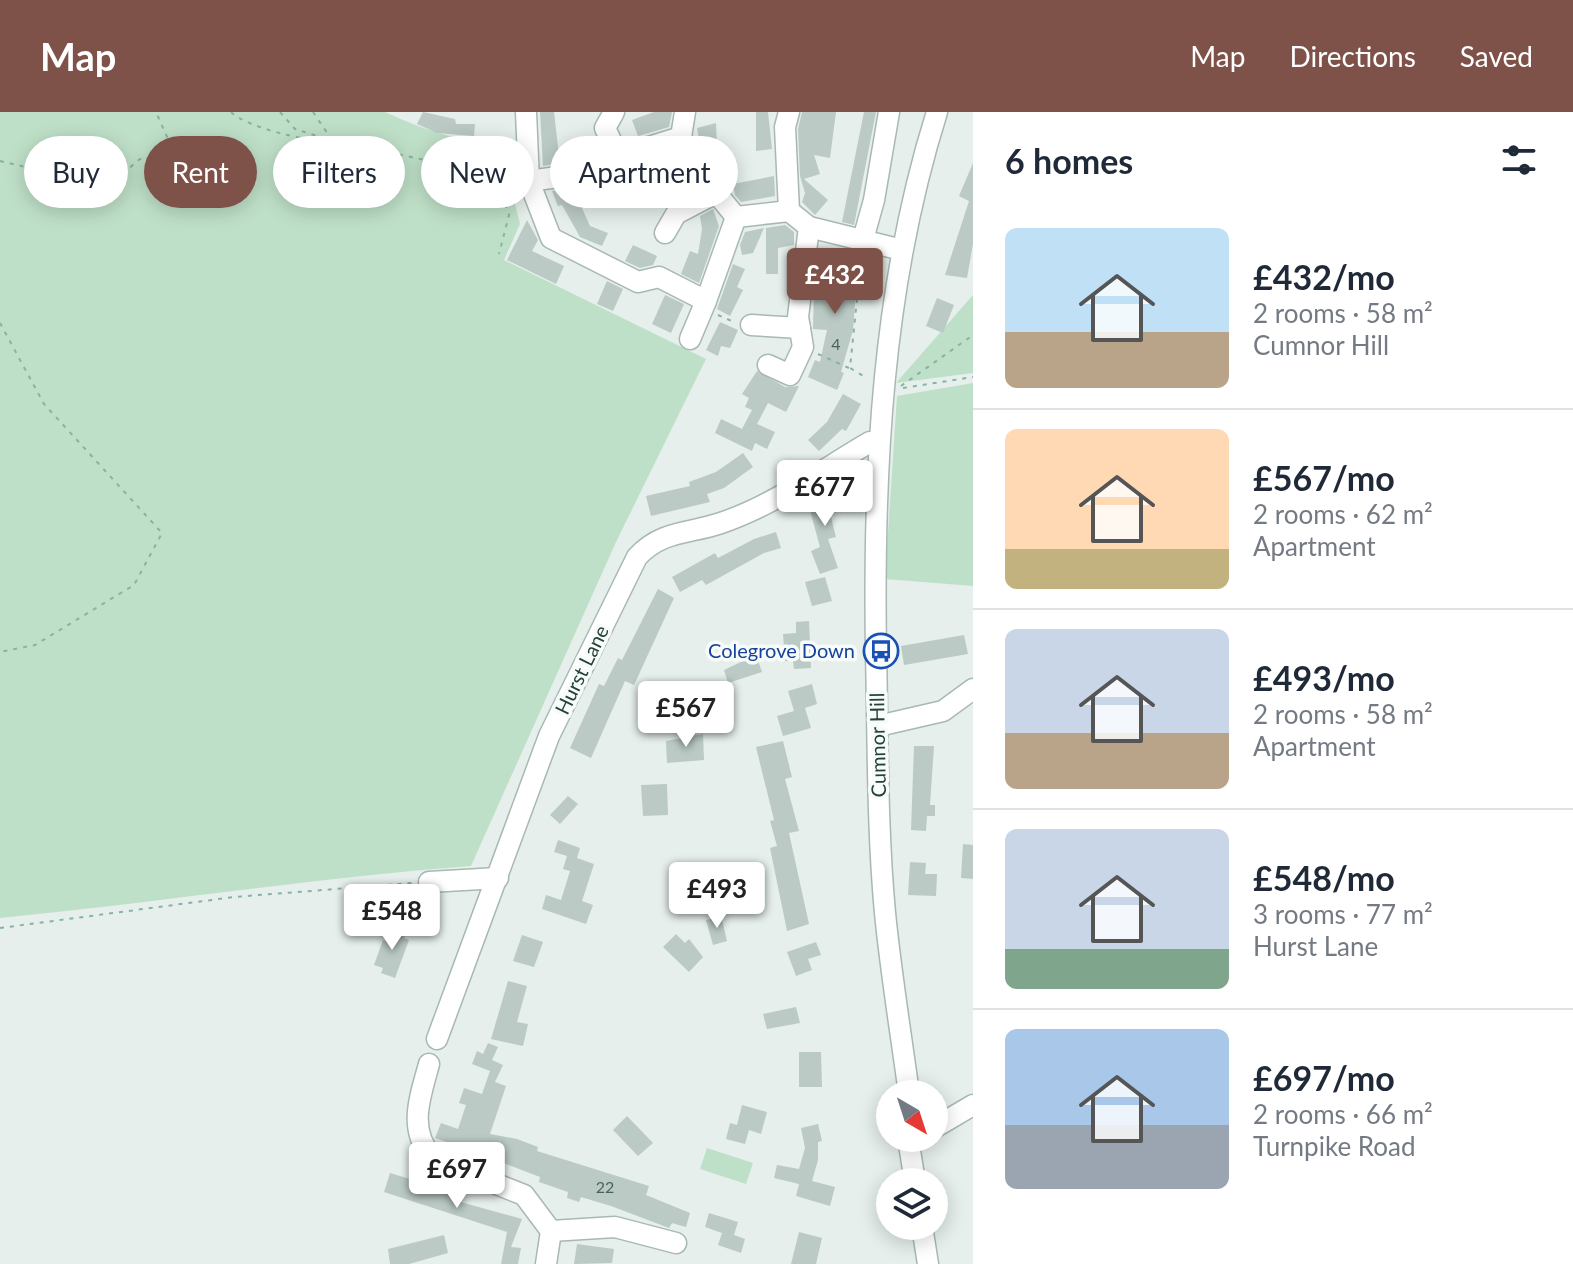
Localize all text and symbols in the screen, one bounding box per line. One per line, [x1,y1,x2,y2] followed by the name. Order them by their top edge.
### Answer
[40,33,116,79] text: Map
[1190,39,1245,73] text: Map
[1289,39,1416,73] text: Directions
[1460,39,1533,73] text: Saved
[24,136,128,208] chip: Buy
[144,136,257,208] chip: Rent
[273,136,405,208] chip: Filters
[421,136,534,208] chip: New
[550,136,738,208] chip: Apartment
[1497,138,1541,182] icon: filters
[1005,140,1133,181] text: 6 homes
[788,248,882,316] pin: £432
[1253,256,1395,297] text: £432/mo
[805,258,865,290] text: £432
[1069,260,1165,356] icon: home
[1253,297,1433,329] text: 2 rooms · 58 m²
[1253,329,1389,361] text: Cumnor Hill
[831,334,841,353] house number: 4
[1253,457,1395,498] text: £567/mo
[778,460,872,528] pin: £677
[1069,461,1165,557] icon: home
[795,470,855,502] text: £677
[1253,498,1433,530] text: 2 rooms · 62 m²
[1253,530,1376,562] text: Apartment
[549,621,613,718] street label: Hurst Lane
[862,632,900,670] bus stop icon: Colegrove Down
[708,638,855,662] place label: Colegrove Down
[1253,657,1395,698] text: £493/mo
[1069,661,1165,757] icon: home
[639,681,733,749] pin: £567
[656,691,716,723] text: £567
[864,692,890,798] street label: Cumnor Hill
[1253,698,1433,730] text: 2 rooms · 58 m²
[1253,730,1376,762] text: Apartment
[1253,857,1395,898] text: £548/mo
[1069,861,1165,957] icon: home
[670,862,764,930] pin: £493
[687,872,747,904] text: £493
[345,884,439,952] pin: £548
[362,894,422,926] text: £548
[1253,898,1433,930] text: 3 rooms · 77 m²
[1253,930,1378,962] text: Hurst Lane
[1253,1057,1395,1098] text: £697/mo
[1069,1061,1165,1157] icon: home
[876,1080,948,1152] north arrow
[876,1080,948,1240] map controls
[1253,1098,1433,1130] text: 2 rooms · 66 m²
[1253,1130,1415,1162] text: Turnpike Road
[410,1142,504,1210] pin: £697
[427,1152,487,1184] text: £697
[876,1168,948,1240] button: layers
[596,1177,614,1196] house number: 22

